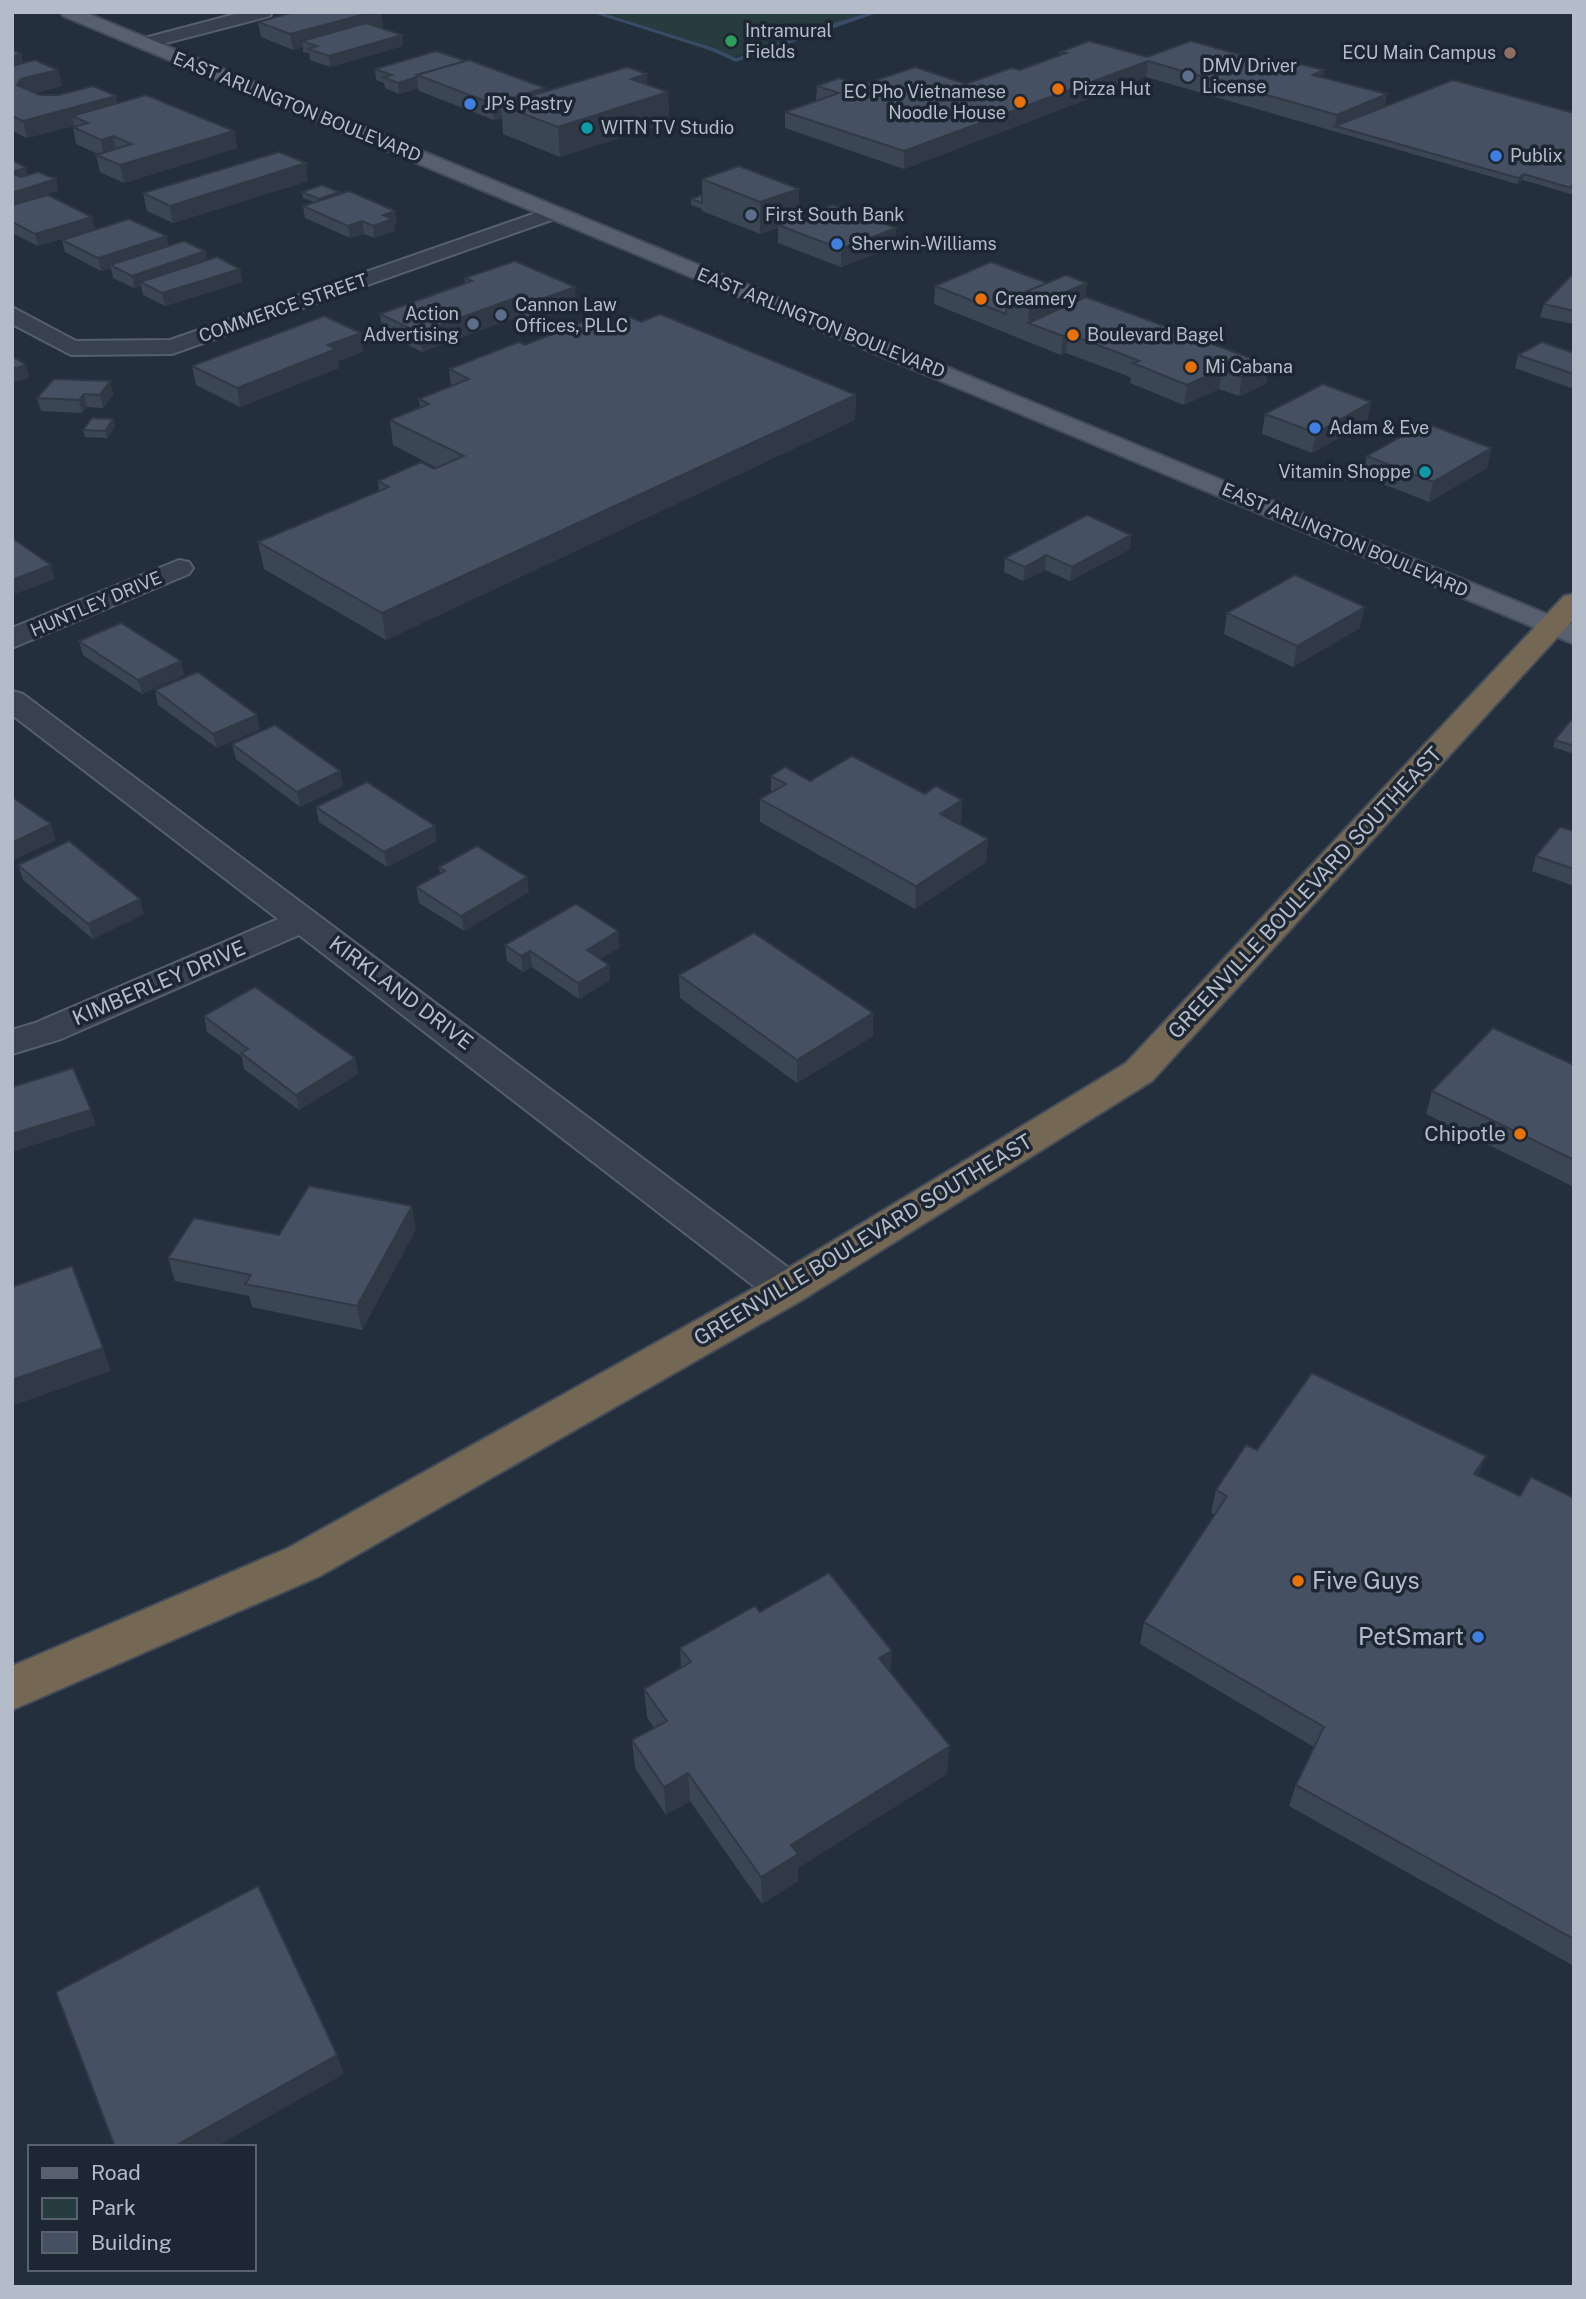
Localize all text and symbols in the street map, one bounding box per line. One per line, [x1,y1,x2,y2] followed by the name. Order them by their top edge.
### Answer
[745,20,832,62] place label: Intramural Fields
[723,33,739,49] marker: Intramural Fields
[1342,42,1496,63] place label: ECU Main Campus
[1502,45,1518,61] marker: ECU Main Campus
[170,47,424,166] street label: EAST ARLINGTON BOULEVARD
[1202,55,1297,97] place label: DMV Driver License
[1180,68,1196,84] marker: DMV Driver License
[1072,78,1151,99] place label: Pizza Hut
[844,81,1006,123] place label: EC Pho Vietnamese Noodle House
[1050,81,1066,97] marker: Pizza Hut
[484,93,573,114] place label: JP's Pastry
[1012,94,1028,110] marker: EC Pho Vietnamese Noodle House
[462,96,478,112] marker: JP's Pastry
[601,117,734,138] place label: WITN TV Studio
[579,120,595,136] marker: WITN TV Studio
[1510,145,1563,166] place label: Publix
[1488,148,1504,164] marker: Publix
[765,204,904,225] place label: First South Bank
[743,207,759,223] marker: First South Bank
[851,233,997,254] place label: Sherwin-Williams
[829,236,845,252] marker: Sherwin-Williams
[694,263,948,382] street label: EAST ARLINGTON BOULEVARD
[196,269,370,346] street label: COMMERCE STREET
[995,288,1077,309] place label: Creamery
[973,291,989,307] marker: Creamery
[515,294,628,336] place label: Cannon Law Offices, PLLC
[363,303,459,345] place label: Action Advertising
[493,307,509,323] marker: Cannon Law Offices, PLLC
[465,316,481,332] marker: Action Advertising
[1087,324,1224,345] place label: Boulevard Bagel
[1065,327,1081,343] marker: Boulevard Bagel
[1205,356,1293,377] place label: Mi Cabana
[1183,359,1199,375] marker: Mi Cabana
[1329,417,1429,438] place label: Adam & Eve
[1307,420,1323,436] marker: Adam & Eve
[1278,461,1411,482] place label: Vitamin Shoppe
[1417,464,1433,480] marker: Vitamin Shoppe
[1219,478,1471,601] street label: EAST ARLINGTON BOULEVARD
[27,566,165,641] street label: HUNTLEY DRIVE
[1163,742,1447,1044] street label: GREENVILLE BOULEVARD SOUTHEAST
[324,930,478,1055] street label: KIRKLAND DRIVE
[69,935,249,1030] street label: KIMBERLEY DRIVE
[1424,1121,1506,1146] place label: Chipotle
[1512,1126,1528,1142] marker: Chipotle
[689,1129,1036,1351] street label: GREENVILLE BOULEVARD SOUTHEAST
[1312,1566,1420,1594] place label: Five Guys
[1290,1573,1306,1589] marker: Five Guys
[1358,1622,1464,1650] place label: PetSmart
[1470,1629,1486,1645] marker: PetSmart
[28,2145,256,2271] legend
[91,2160,141,2185] text: Road
[91,2195,136,2220] text: Park
[91,2230,172,2255] text: Building

